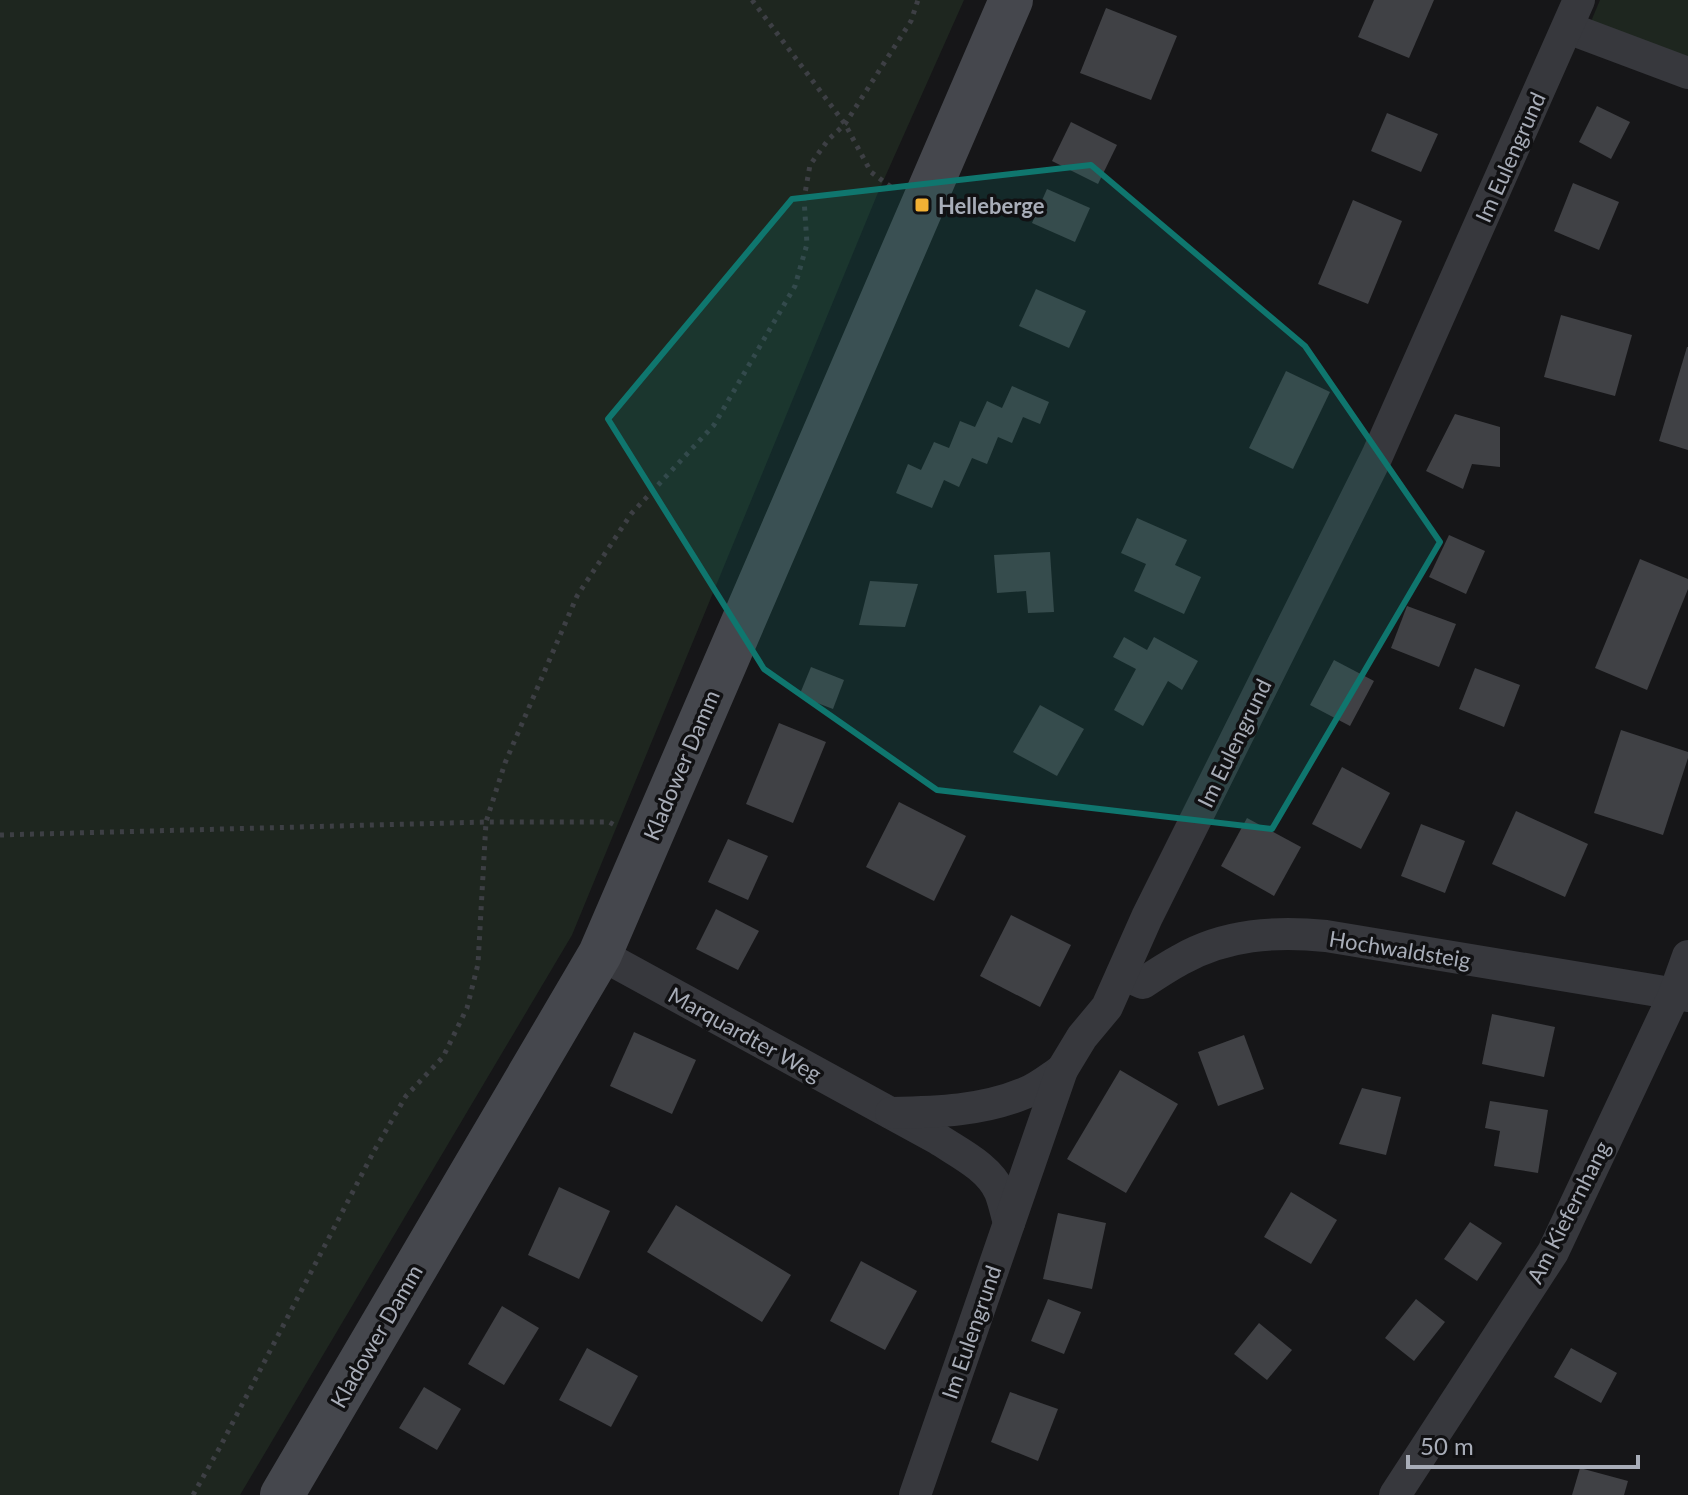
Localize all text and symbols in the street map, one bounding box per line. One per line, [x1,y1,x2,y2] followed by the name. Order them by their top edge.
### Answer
[1469,88,1551,226] street label: Im Eulengrund
[938,192,1045,219] place label: Helleberge
[913,196,931,214] marker: Helleberge
[1191,674,1277,812] street label: Im Eulengrund
[637,686,725,844] street label: Kladower Damm
[1327,924,1473,974] street label: Hochwaldsteig
[664,981,826,1087] street label: Marquardter Weg
[1521,1136,1615,1288] street label: Am Kiefernhang
[324,1260,428,1412] street label: Kladower Damm
[936,1262,1006,1402] street label: Im Eulengrund
[1408,1419,1638,1469] scale bar
[1420,1431,1474,1460] text: 50 m

